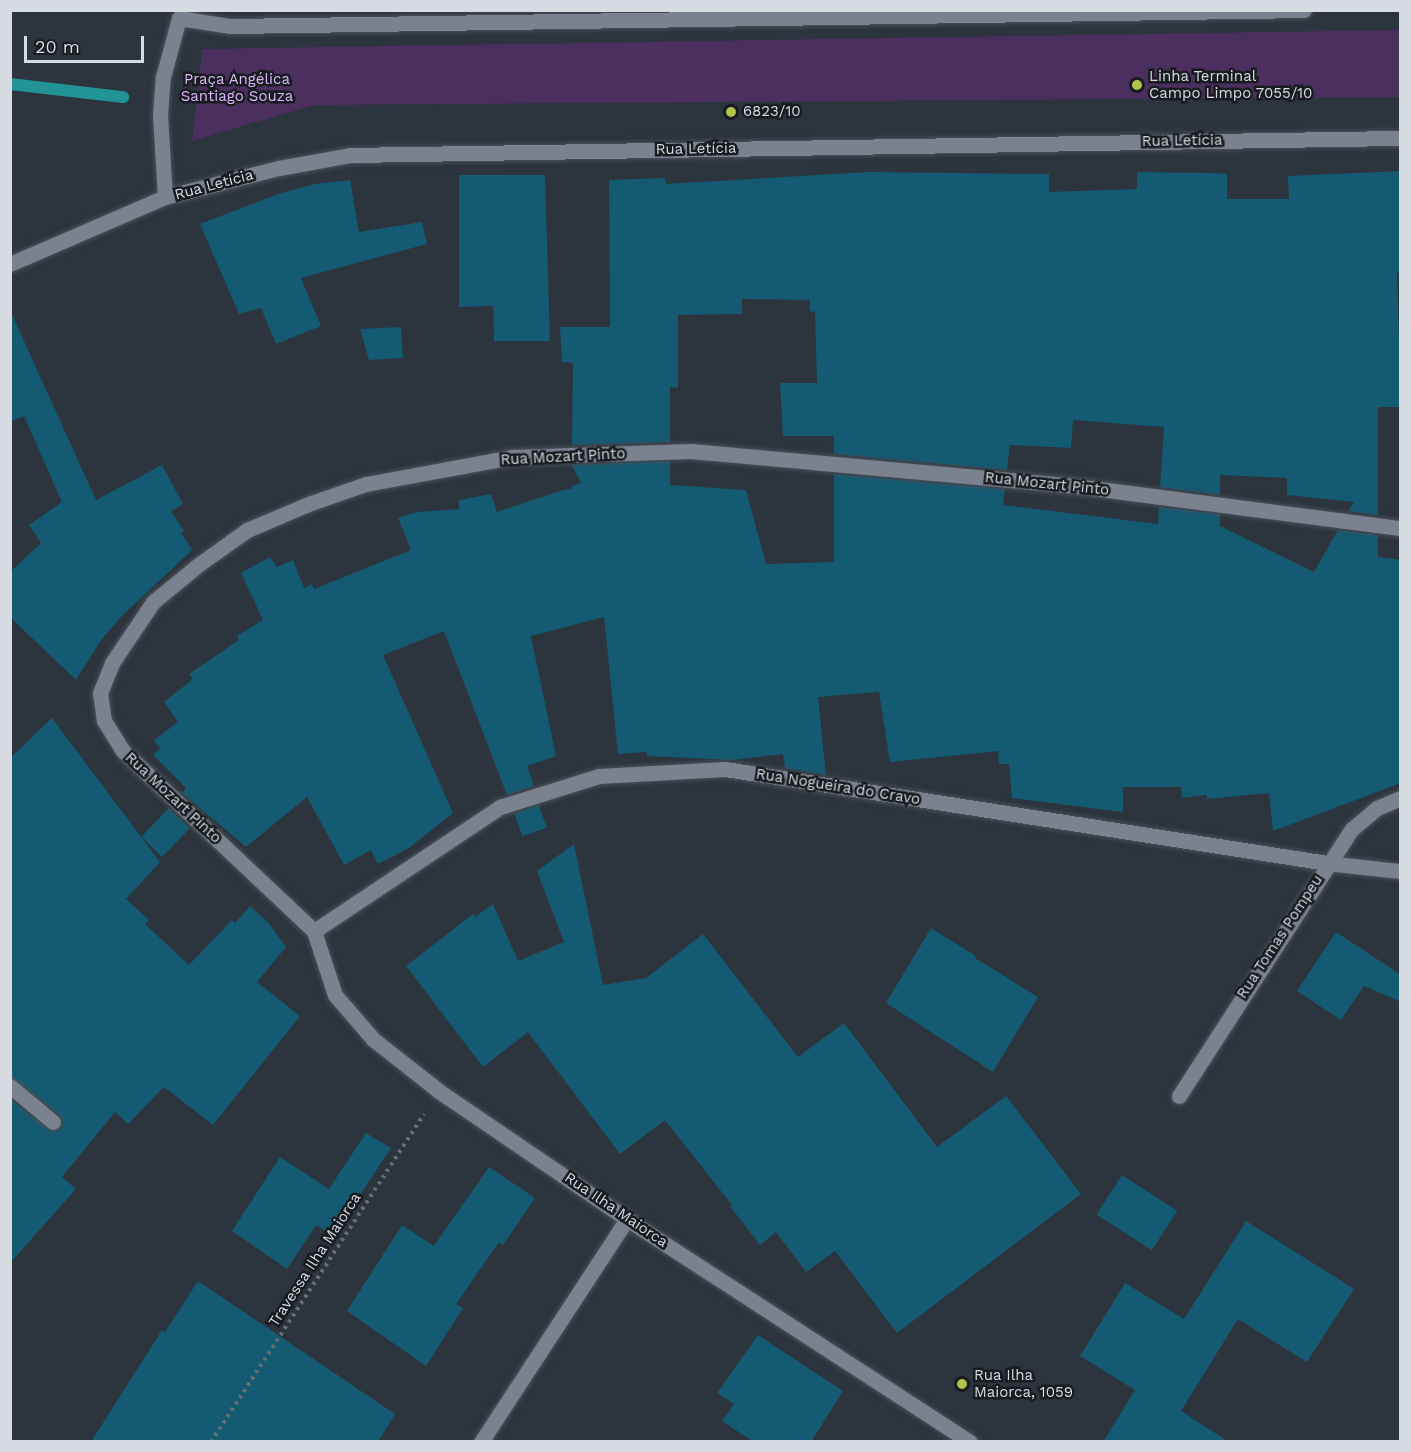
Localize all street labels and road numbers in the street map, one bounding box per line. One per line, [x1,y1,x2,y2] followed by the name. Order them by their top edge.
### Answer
[1141,131,1223,151] street label: Rua Letícia
[655,139,737,159] street label: Rua Letícia
[173,166,255,204] street label: Rua Letícia
[500,445,626,469] street label: Rua Mozart Pinto
[984,468,1110,500] street label: Rua Mozart Pinto
[121,749,225,847] street label: Rua Mozart Pinto
[754,765,922,809] street label: Rua Nogueira do Cravo
[1233,872,1327,1002] street label: Rua Tomas Pompeu
[561,1169,671,1251] street label: Rua Ilha Maiorca
[265,1189,365,1331] street label: Travessa Ilha Maiorca

